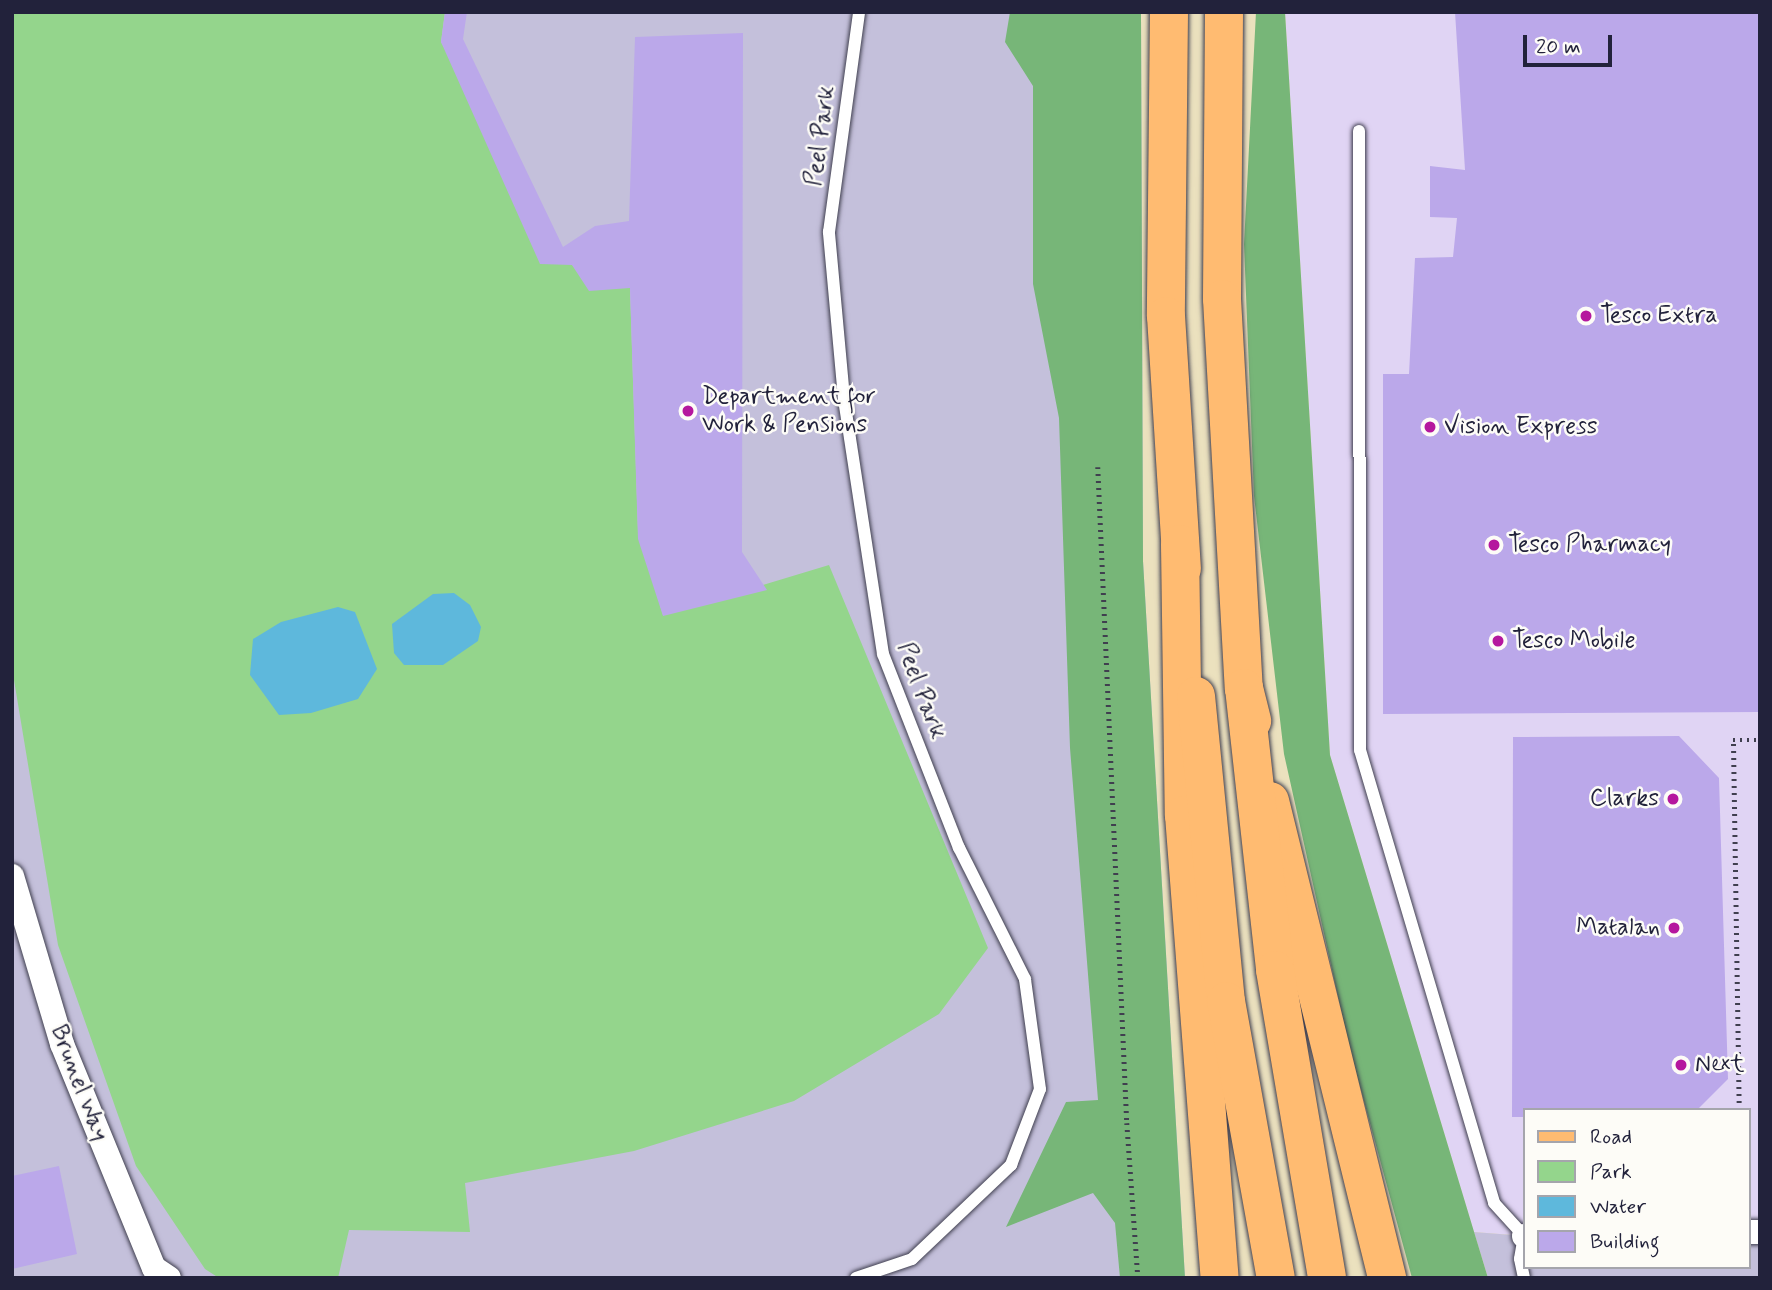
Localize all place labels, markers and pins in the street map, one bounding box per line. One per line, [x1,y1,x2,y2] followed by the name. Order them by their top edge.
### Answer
[1600,302,1716,330] place label: Tesco Extra
[1578,308,1594,324] marker: Tesco Extra
[702,383,876,439] place label: Department for Work & Pensions
[680,403,696,419] marker: Department for Work & Pensions
[1444,413,1597,441] place label: Vision Express
[1422,419,1438,435] marker: Vision Express
[1508,531,1668,559] place label: Tesco Pharmacy
[1486,537,1502,553] marker: Tesco Pharmacy
[1512,627,1636,655] place label: Tesco Mobile
[1490,633,1506,649] marker: Tesco Mobile
[1590,785,1659,813] place label: Clarks
[1665,791,1681,807] marker: Clarks
[1576,914,1660,942] place label: Matalan
[1666,920,1682,936] marker: Matalan
[1695,1051,1745,1079] place label: Next
[1673,1057,1689,1073] marker: Next

